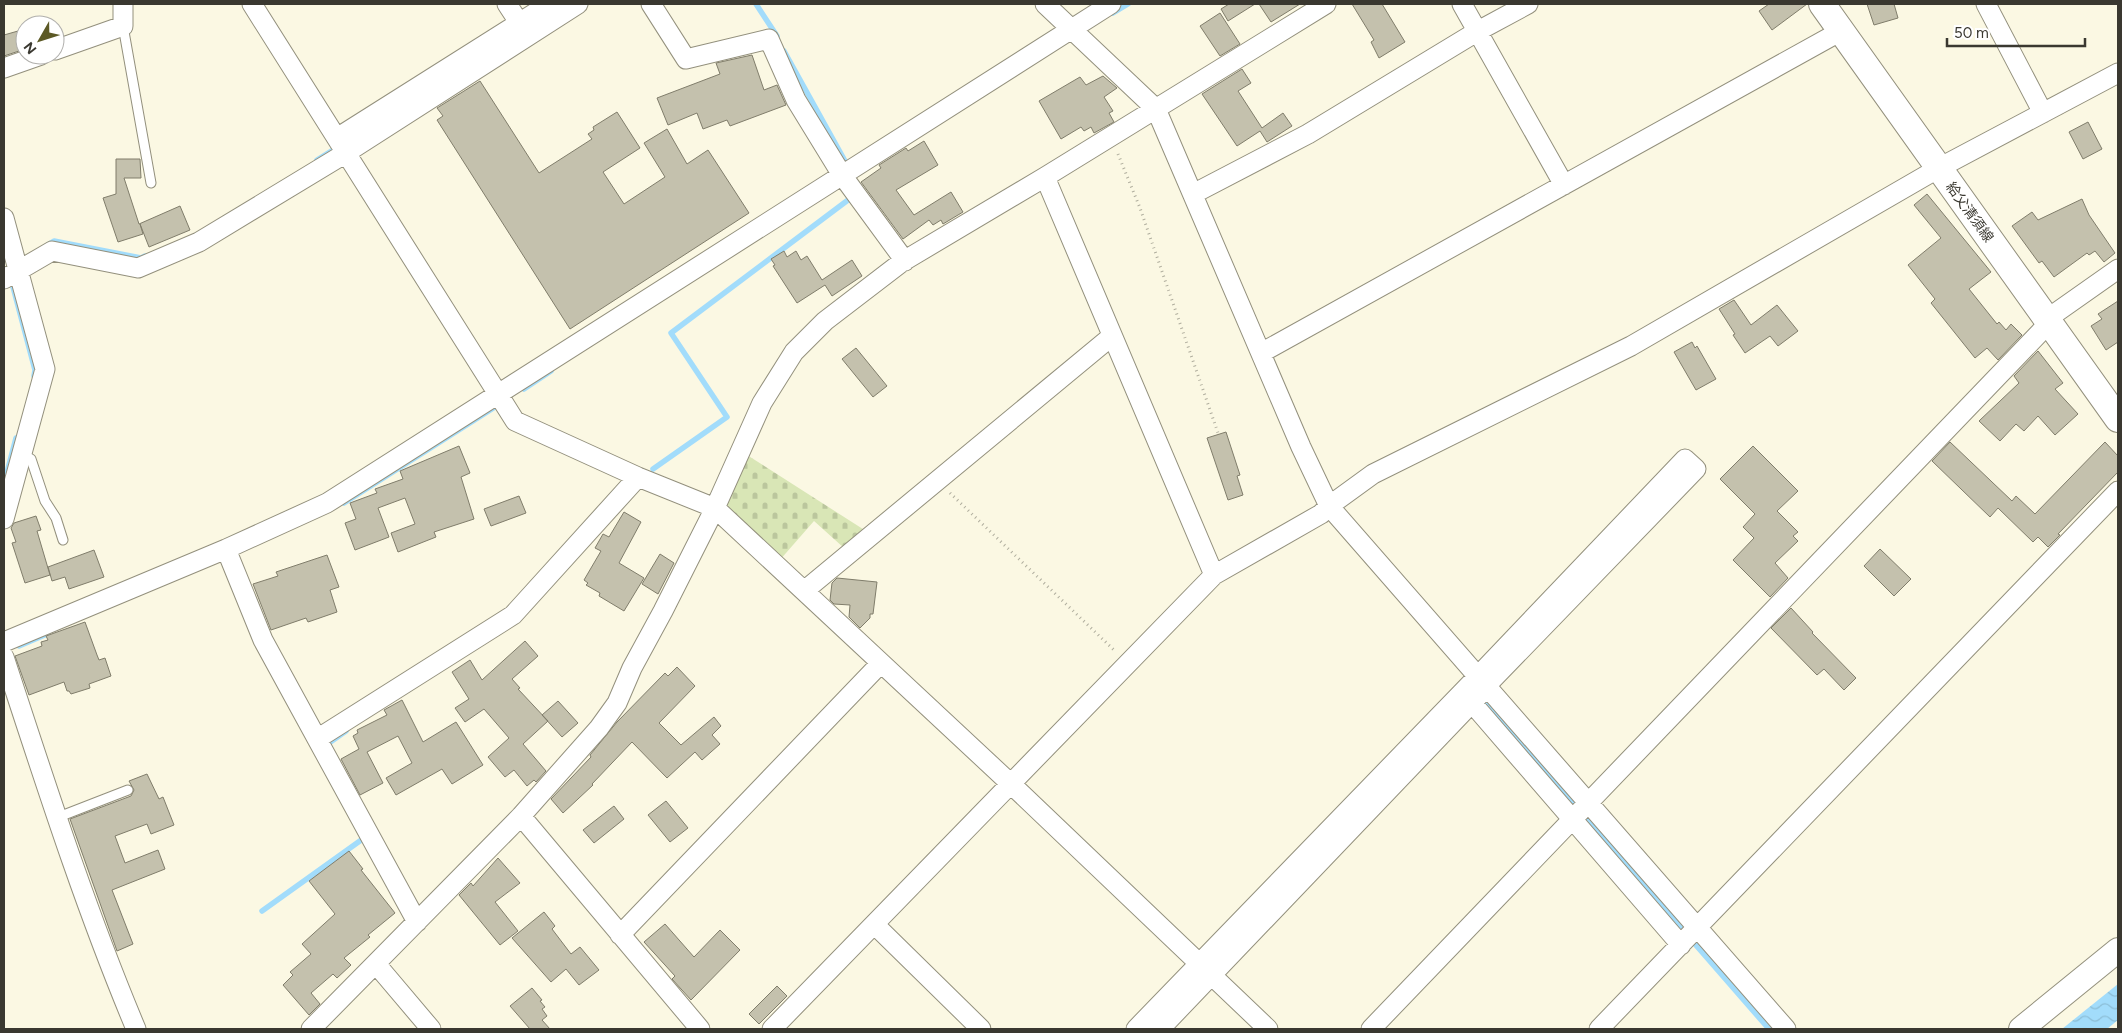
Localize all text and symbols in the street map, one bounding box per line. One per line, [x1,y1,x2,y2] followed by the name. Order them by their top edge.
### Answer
[15,15,65,65] north arrow
[1947,15,2084,47] scale bar
[1954,24,1989,42] text: 50 m
[20,38,40,57] text: N
[1942,179,1997,246] street label: 給父清須線

